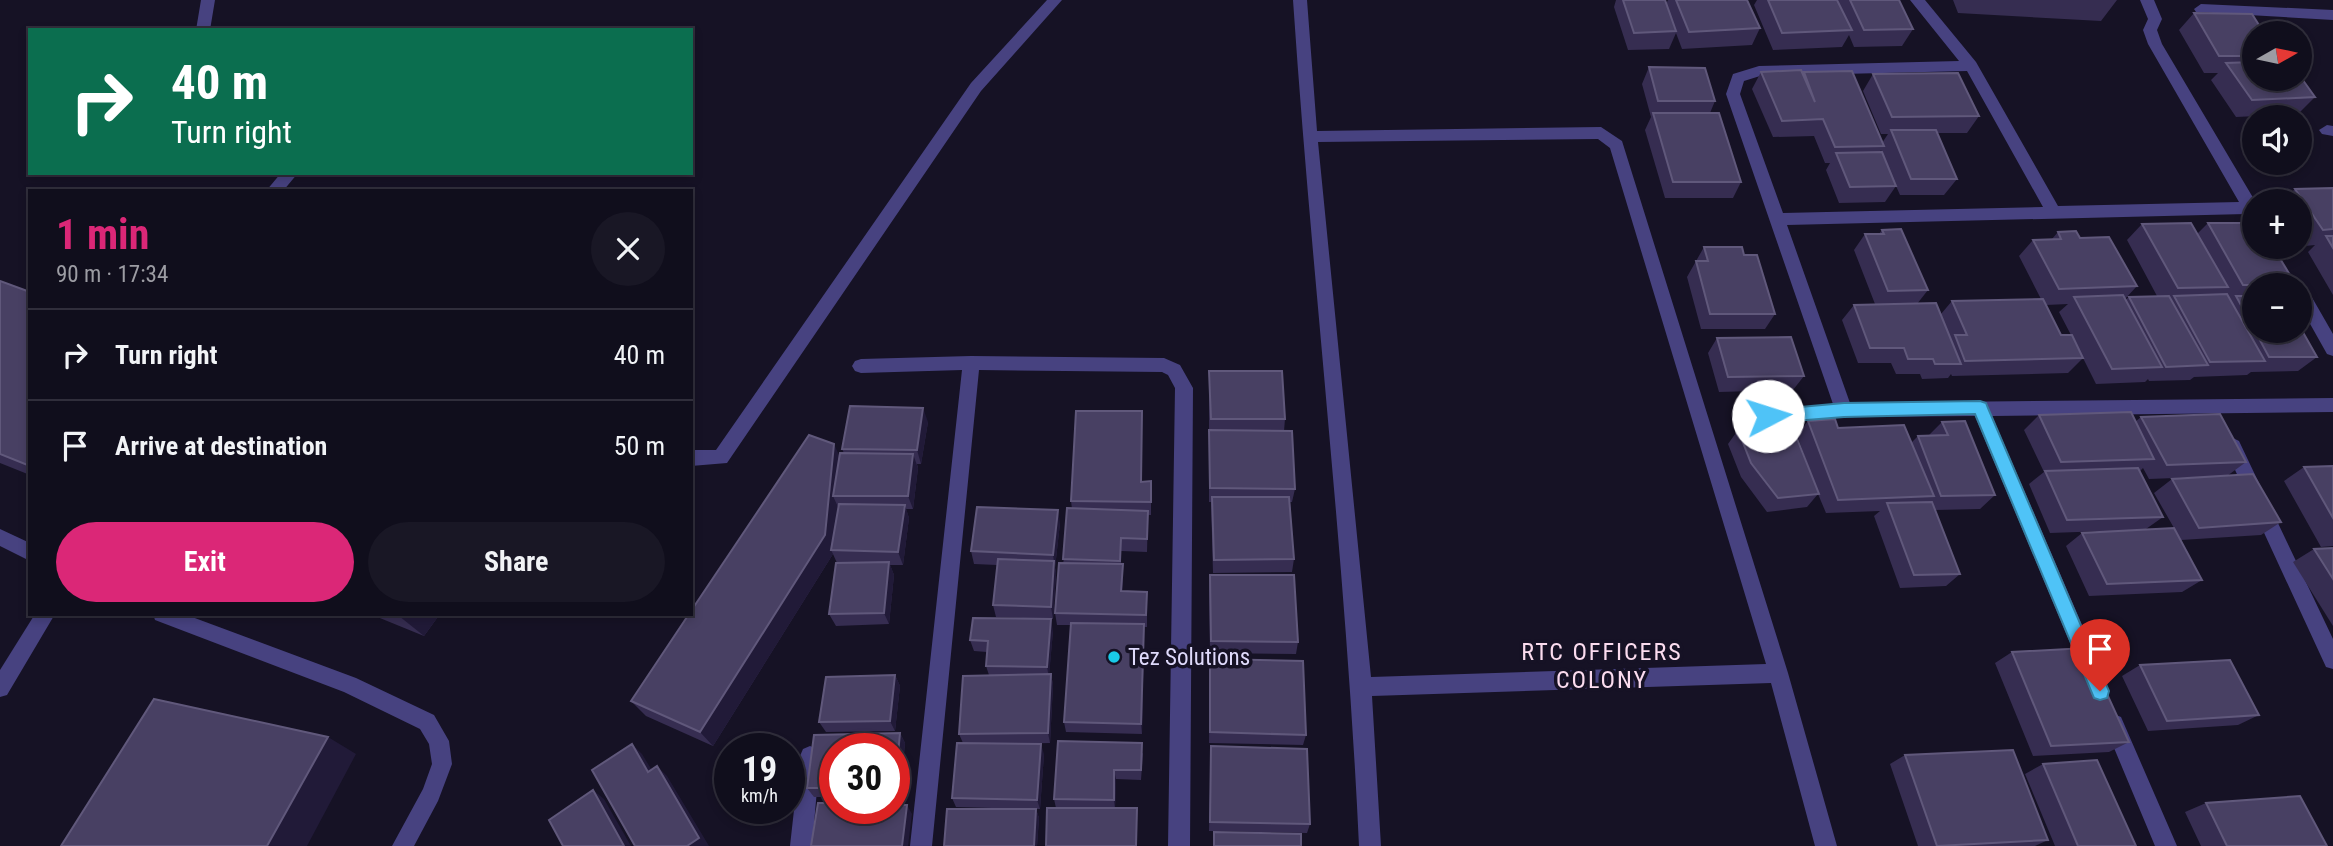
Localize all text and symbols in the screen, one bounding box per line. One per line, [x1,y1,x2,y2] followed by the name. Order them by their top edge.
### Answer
[2242,21,2312,91] north arrow
[2242,21,2312,343] map controls
[171,54,268,111] text: 40 m
[56,56,147,147] icon: right
[2242,105,2312,175] button: sound
[171,113,292,151] text: Turn right
[2242,189,2312,259] button: +
[56,210,149,259] text: 1 min
[591,212,665,286] button: close
[56,261,168,288] text: 90 m · 17:34
[2242,273,2312,343] button: −
[56,336,94,374] icon: right
[115,340,217,370] text: Turn right
[614,340,665,370] text: 40 m
[1731,379,1805,453] position arrow
[56,427,94,465] icon: arrive
[115,431,327,461] text: Arrive at destination
[614,431,665,461] text: 50 m
[56,522,354,602] button: Exit
[368,522,665,602] button: Share
[2070,619,2130,691] pin
[2081,630,2119,668] icon: arrive
[1521,638,1683,694] district label: RTC OFFICERS COLONY
[1128,644,1250,671] place label: Tez Solutions
[1106,649,1122,665] marker: Tez Solutions
[819,733,910,824] speed limit sign: 30
[742,749,777,790] text: 19
[741,785,778,806] text: km/h

